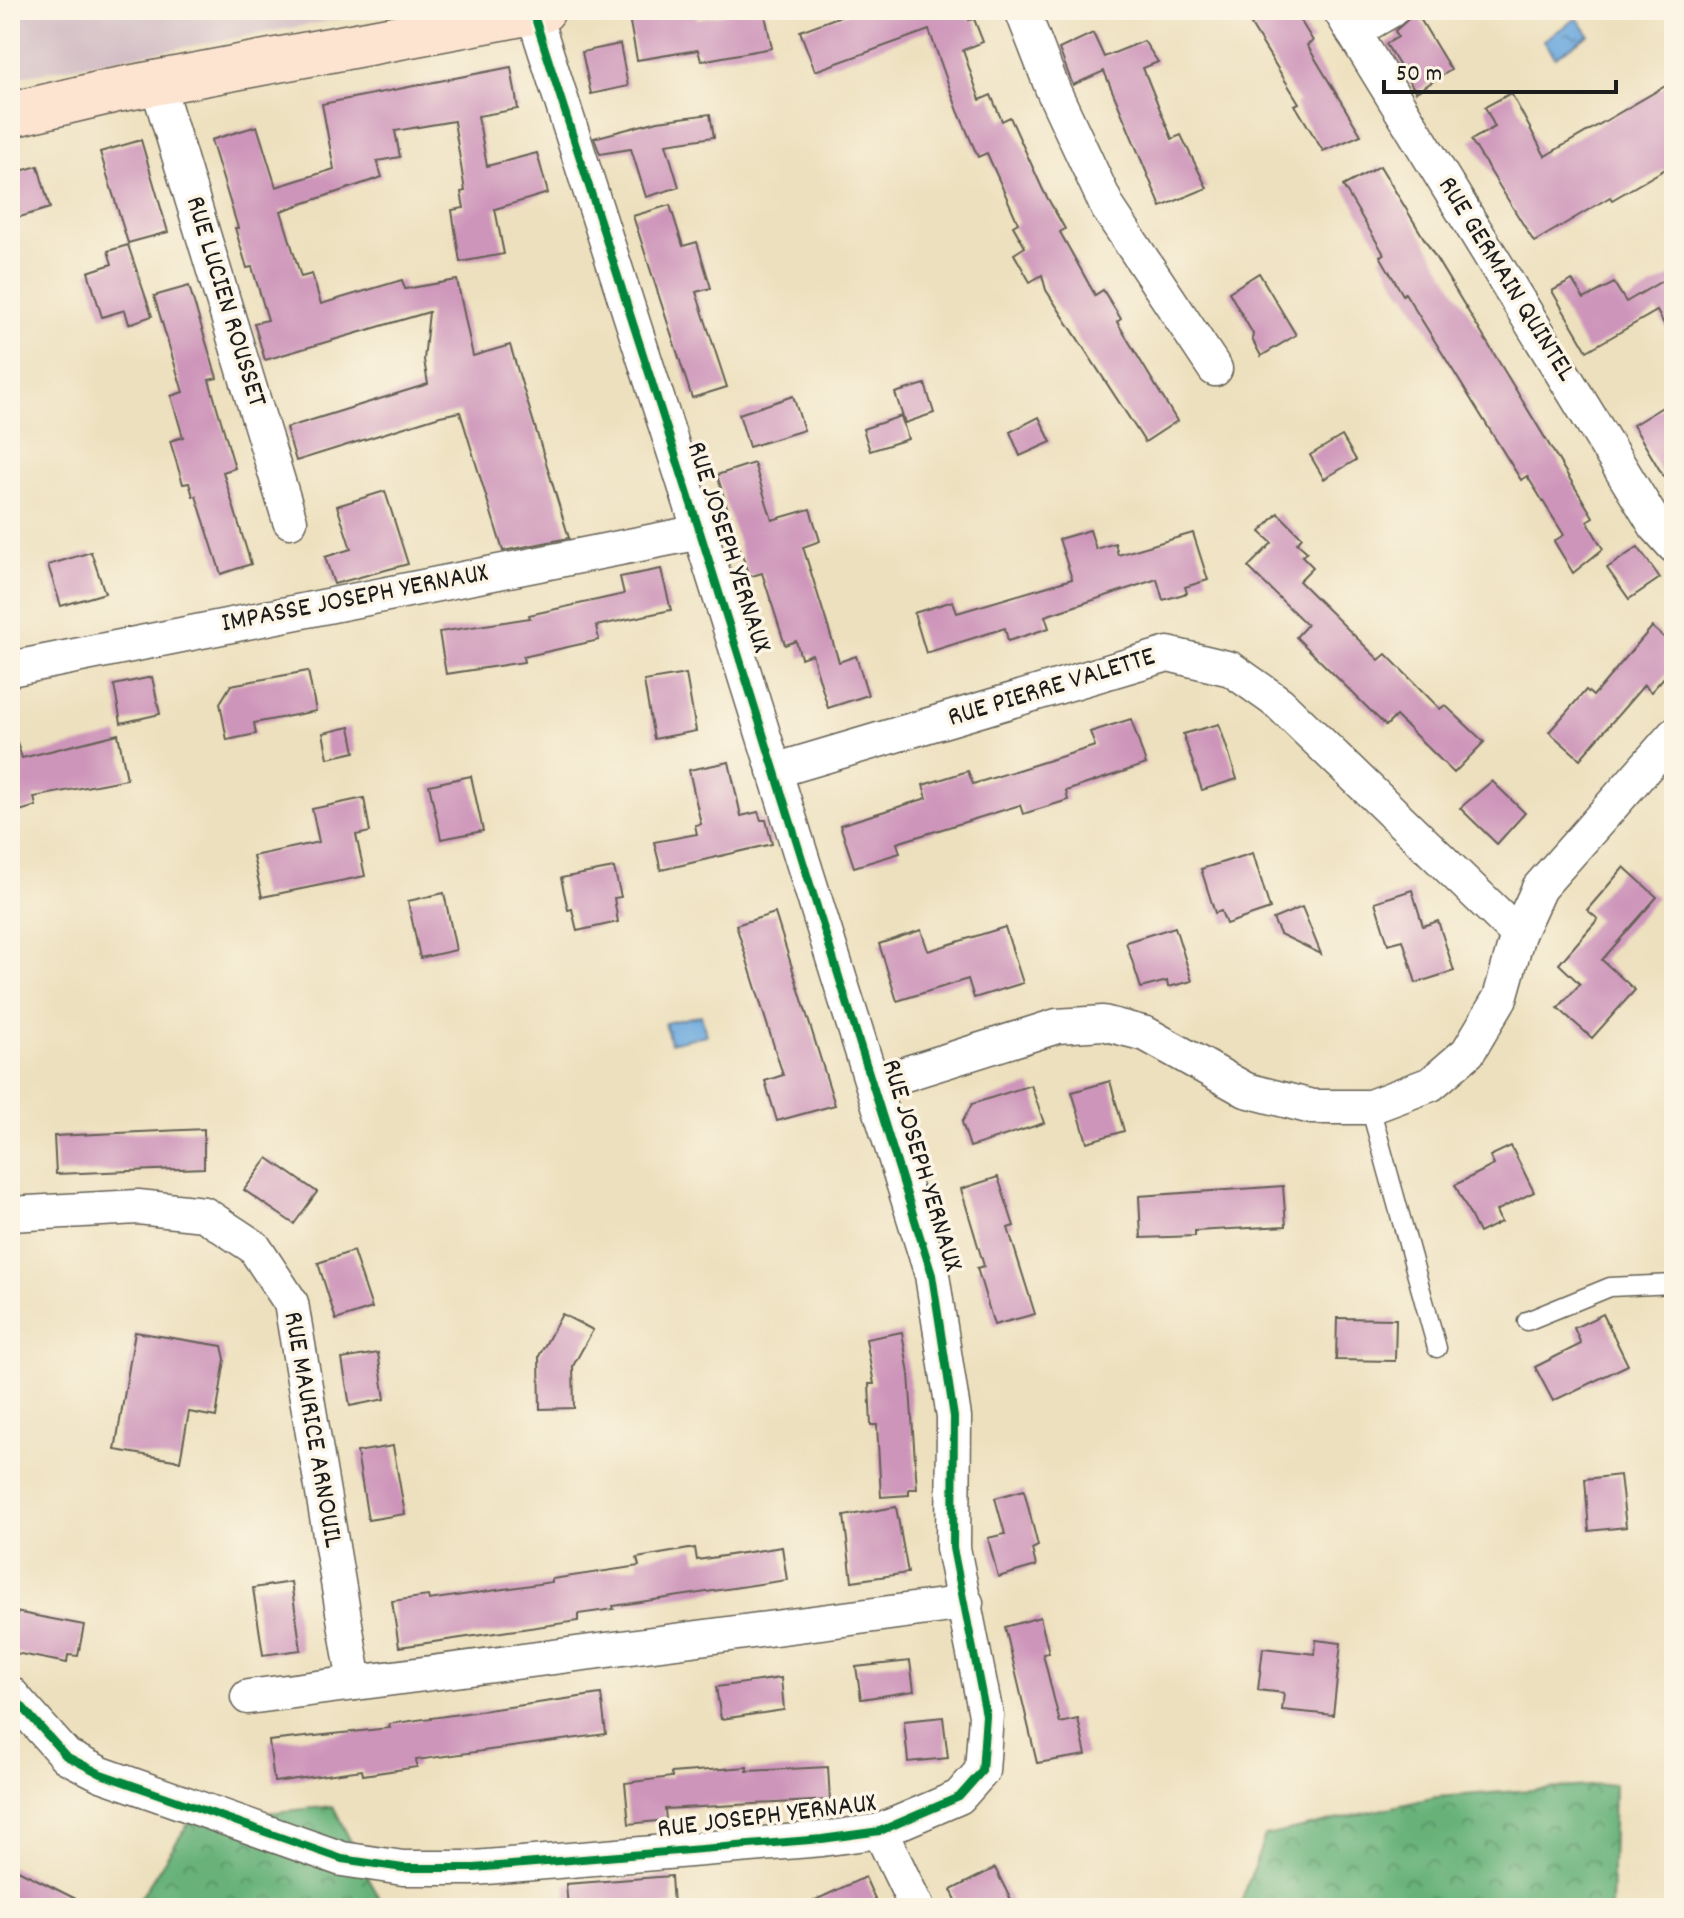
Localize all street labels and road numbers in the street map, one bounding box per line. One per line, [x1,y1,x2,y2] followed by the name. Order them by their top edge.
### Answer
[1426,170,1584,390] street label: RUE GERMAIN QUINTEL
[173,192,275,412] street label: RUE LUCIEN ROUSSET
[674,437,780,659] street label: RUE JOSEPH YERNAUX
[218,555,492,645] street label: IMPASSE JOSEPH YERNAUX
[943,638,1161,740] street label: RUE PIERRE VALETTE
[869,1055,971,1277] street label: RUE JOSEPH YERNAUX
[271,1309,351,1551] street label: RUE MAURICE ARNOUIL
[655,1785,879,1851] street label: RUE JOSEPH YERNAUX

